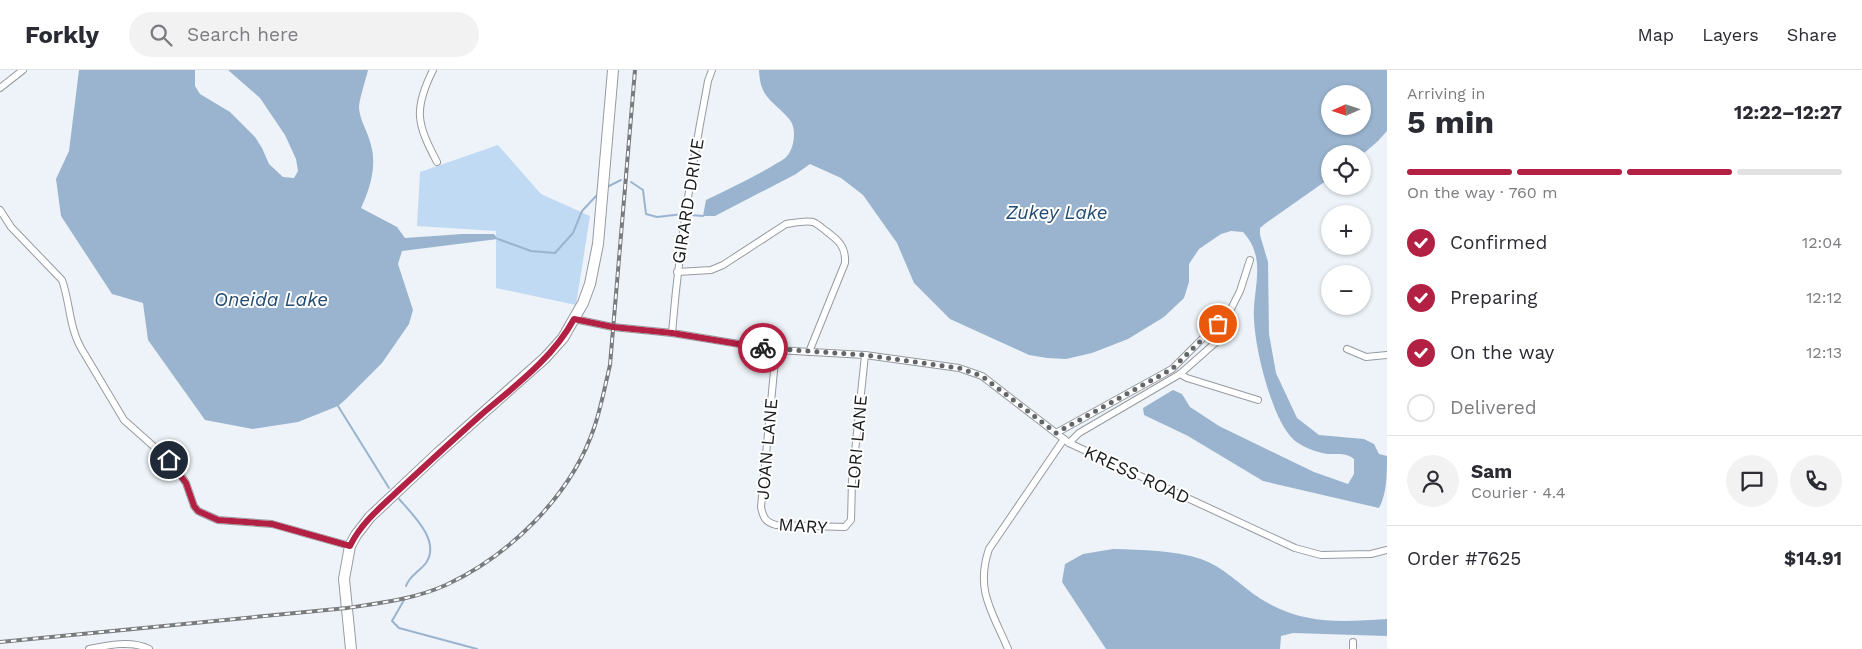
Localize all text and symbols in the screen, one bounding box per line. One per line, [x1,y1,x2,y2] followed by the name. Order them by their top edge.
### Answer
[129,12,479,57] search box
[25,21,99,49] text: Forkly
[147,21,175,49] icon: search
[187,23,298,46] text: Search here
[1637,24,1674,45] text: Map
[1702,24,1759,45] text: Layers
[1787,24,1837,45] text: Share
[1407,84,1485,103] text: Arriving in
[1321,85,1371,135] north arrow
[1321,85,1371,315] map controls
[1734,101,1842,124] text: 12:22–12:27
[1407,103,1494,141] text: 5 min
[667,137,708,265] street label: GIRARD DRIVE
[1321,145,1371,195] button: locate
[1407,183,1557,202] text: On the way · 760 m
[1005,201,1108,224] water label: Zukey Lake
[1321,205,1371,255] button: +
[1407,229,1435,257] icon: check
[1450,231,1547,254] text: Confirmed
[1802,233,1842,252] text: 12:04
[1321,265,1371,315] button: −
[1407,284,1435,312] icon: check
[1450,286,1537,309] text: Preparing
[214,288,328,311] water label: Oneida Lake
[1806,288,1842,307] text: 12:12
[1197,303,1239,345] pin
[1204,310,1232,338] icon: bag
[738,323,788,373] courier
[749,334,777,362] icon: bike
[1407,339,1435,367] icon: check
[1450,341,1554,364] text: On the way
[1806,343,1842,362] text: 12:13
[842,394,871,490] street label: LORI LANE
[1450,396,1537,419] text: Delivered
[752,397,781,501] street label: JOAN LANE
[148,439,190,481] pin
[1081,441,1193,508] street label: KRESS ROAD
[155,446,183,474] icon: home
[1407,455,1459,507] button: person
[1726,455,1778,507] button: chat
[1790,455,1842,507] button: phone
[1471,460,1512,483] text: Sam
[1471,483,1566,502] text: Courier · 4.4
[778,513,829,538] street label: MARY
[1407,547,1521,570] text: Order #7625
[1784,547,1842,570] text: $14.91

